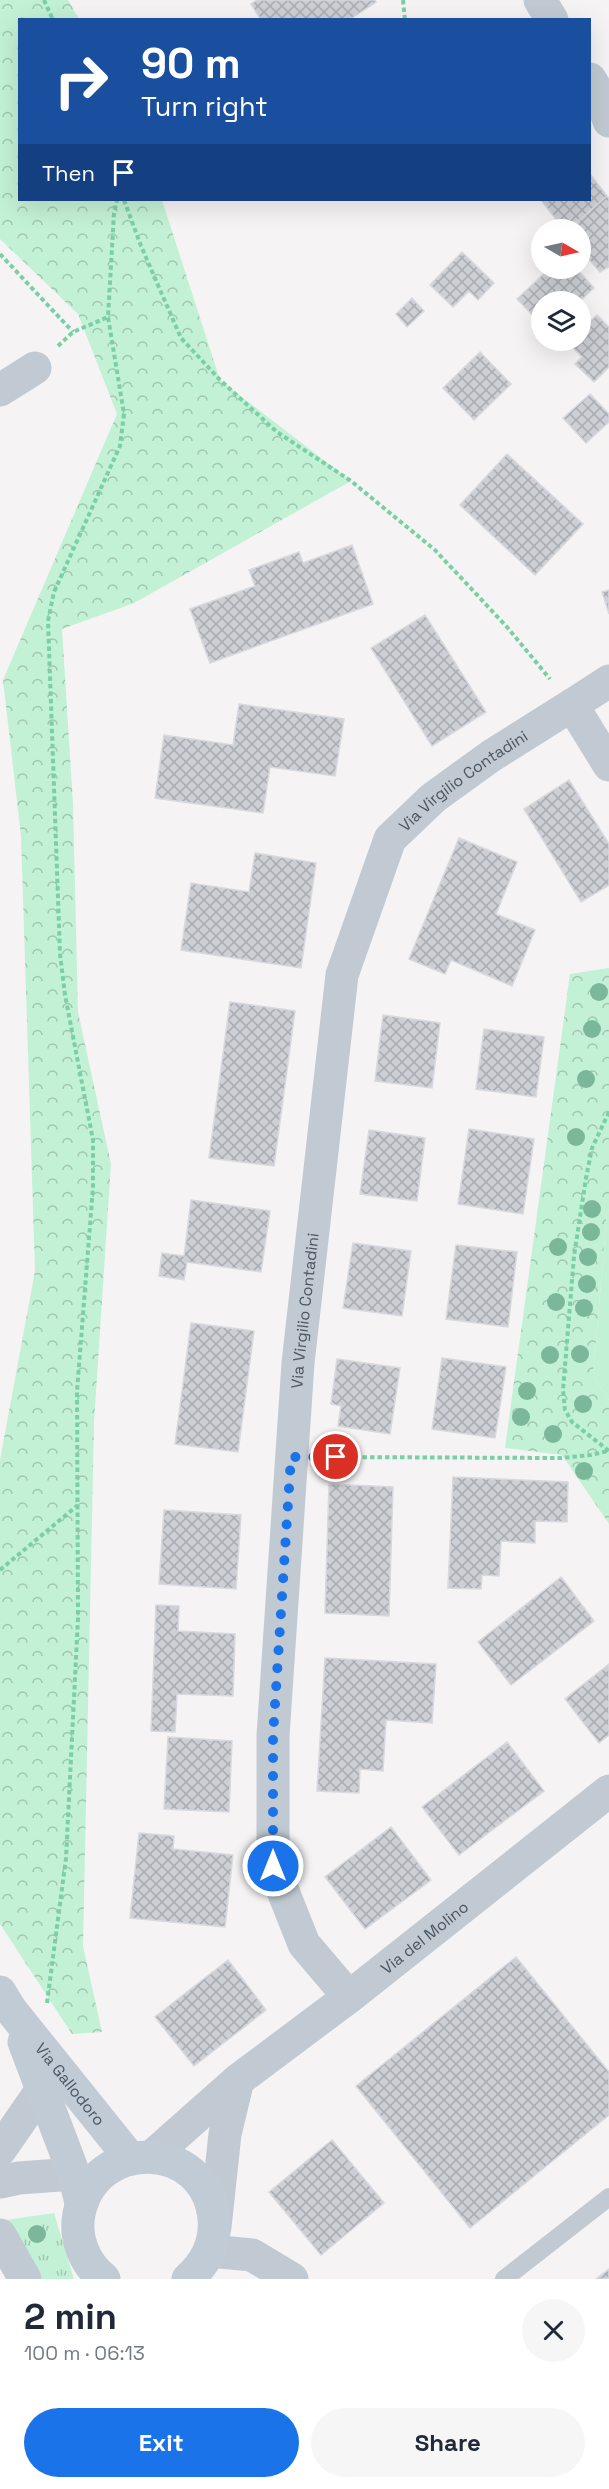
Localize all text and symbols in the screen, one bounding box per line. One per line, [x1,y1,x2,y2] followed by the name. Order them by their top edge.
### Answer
[141,37,241,90] text: 90 m
[42,42,120,120] icon: right
[141,89,268,124] text: Turn right
[107,156,140,189] icon: arrive
[42,159,95,187] text: Then
[531,219,591,279] north arrow
[531,219,591,351] map controls
[531,291,591,351] button: layers
[394,725,532,836] street label: Via Virgilio Contadini
[286,1232,323,1389] street label: Via Virgilio Contadini
[310,1431,361,1482] pin
[319,1440,352,1473] icon: arrive
[241,1834,305,1898] position arrow
[376,1896,473,1978] street label: Via del Molino
[31,2038,110,2130] street label: Via Gallodoro
[24,2294,117,2340] text: 2 min
[522,2299,585,2362] button: close
[24,2340,145,2366] text: 100 m · 06:13
[24,2408,299,2477] button: Exit
[311,2408,585,2477] button: Share

